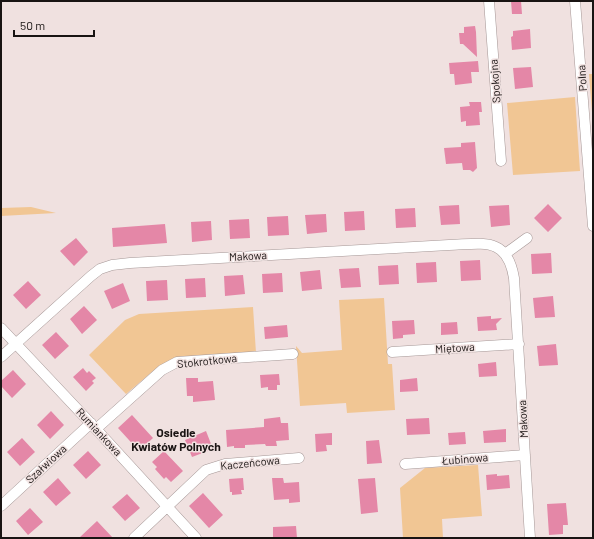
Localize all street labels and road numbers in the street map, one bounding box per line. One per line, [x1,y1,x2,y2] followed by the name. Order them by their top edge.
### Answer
[486,59,503,103] street label: Spokojna
[574,64,589,92] street label: Polna
[229,248,267,263] street label: Makowa
[435,340,475,355] street label: Miętowa
[176,351,238,370] street label: Stokrotkowa
[515,400,530,438] street label: Makowa
[74,405,125,458] street label: Rumiankowa
[23,442,69,486] street label: Szałwiowa
[440,450,489,467] street label: Łubinowa
[220,453,280,472] street label: Kaczeńcowa

